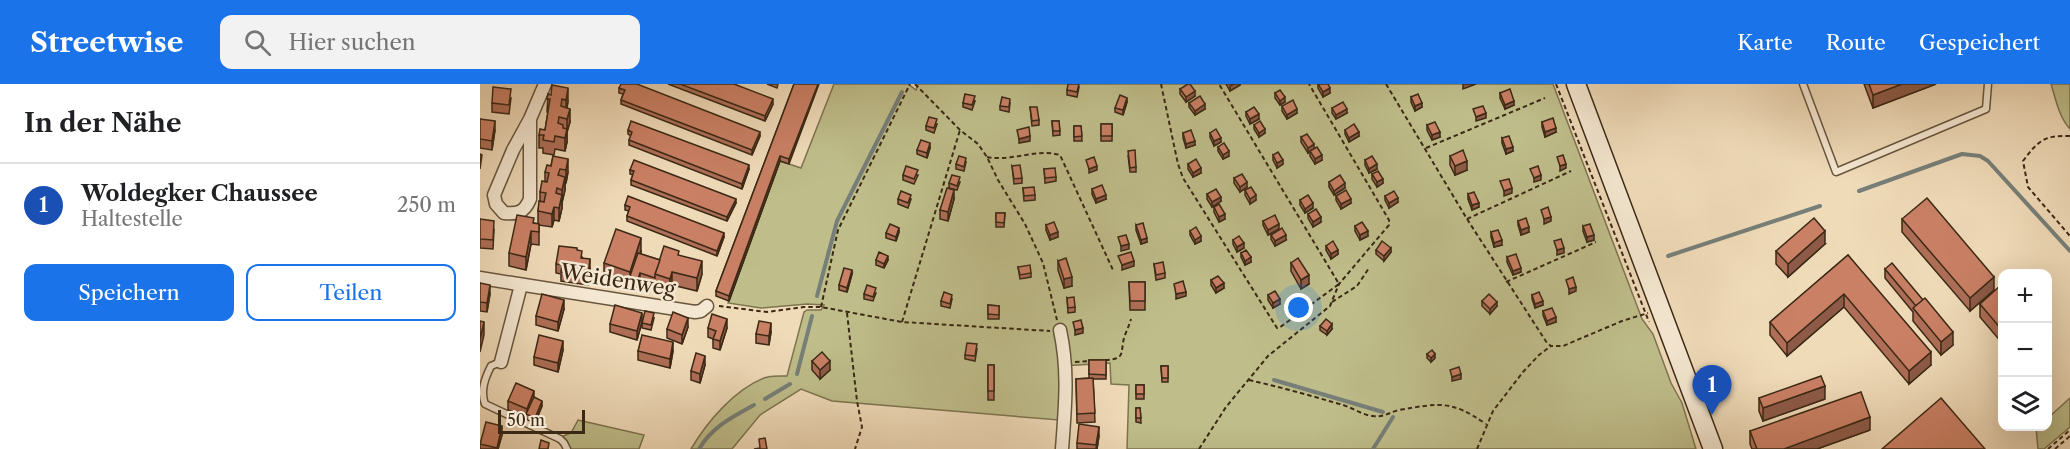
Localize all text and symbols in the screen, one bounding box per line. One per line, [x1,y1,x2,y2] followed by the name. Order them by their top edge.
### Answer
[220,15,640,69] search box
[30,25,184,59] text: Streetwise
[241,26,274,59] icon: search
[289,29,416,56] text: Hier suchen
[1737,30,1793,55] text: Karte
[1826,30,1886,55] text: Route
[1919,30,2040,55] text: Gespeichert
[24,107,181,139] text: In der Nähe
[81,180,318,207] text: Woldegker Chaussee
[39,193,48,217] text: 1
[397,193,456,217] text: 250 m
[81,207,183,231] text: Haltestelle
[558,258,678,302] street label: Weidenweg
[24,264,234,321] button: Speichern
[246,264,456,321] button: Teilen
[1998,269,2052,431] map controls
[1998,269,2052,323] button: +
[1284,293,1313,322] your location
[1998,323,2052,377] button: −
[1692,366,1732,415] pin: 1
[1998,377,2052,431] button: layers
[498,407,585,434] scale bar
[507,410,545,430] text: 50 m

